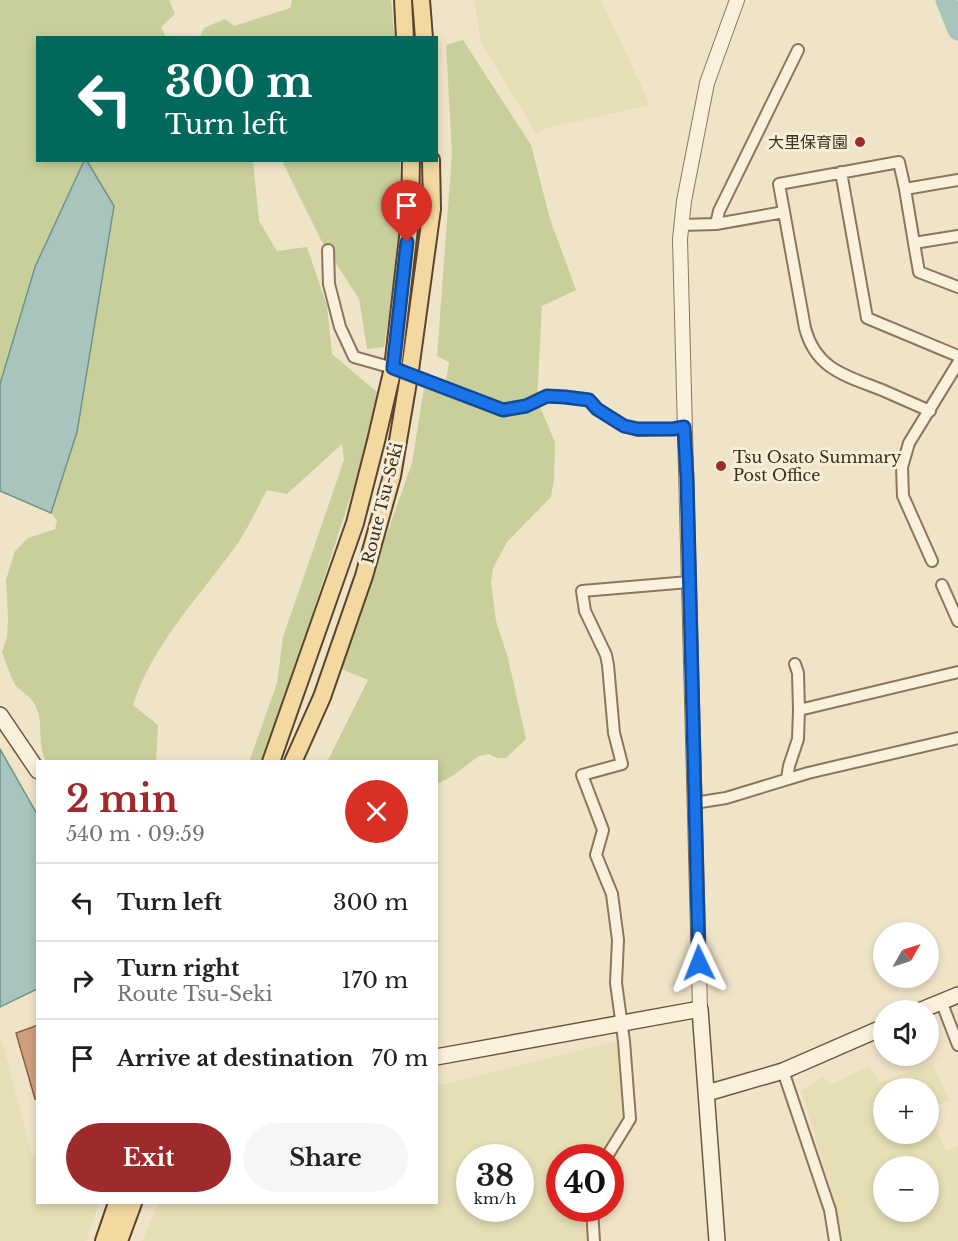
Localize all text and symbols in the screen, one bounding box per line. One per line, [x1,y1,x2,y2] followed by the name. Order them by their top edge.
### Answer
[165,56,313,108] text: 300 m
[66,60,144,138] icon: left
[165,108,288,141] text: Turn left
[768,132,848,152] place label: 大里保育園
[853,135,867,149] marker: 大里保育園
[381,180,432,242] pin
[390,189,423,222] icon: arrive
[357,440,407,566] street label: Route Tsu-Seki
[733,447,902,485] place label: Tsu Osato Summary Post Office
[714,459,728,473] marker: Tsu Osato Summary Post Office
[66,777,178,822] text: 2 min
[345,780,408,843] button: close
[66,822,205,846] text: 540 m · 09:59
[66,886,99,919] icon: left
[117,889,222,916] text: Turn left
[333,889,408,916] text: 300 m
[873,922,939,988] north arrow
[873,922,939,1222] map controls
[667,931,731,995] position arrow
[117,955,239,982] text: Turn right
[66,964,99,997] icon: right
[342,967,408,994] text: 170 m
[117,982,273,1006] text: Route Tsu-Seki
[873,1000,939,1066] button: sound
[66,1042,99,1075] icon: arrive
[117,1045,354,1072] text: Arrive at destination
[372,1045,428,1072] text: 70 m
[873,1078,939,1144] button: +
[66,1123,231,1192] button: Exit
[243,1123,408,1192] button: Share
[546,1144,624,1222] speed limit sign: 40
[873,1156,939,1222] button: −
[476,1157,514,1194] text: 38
[474,1189,516,1208] text: km/h

